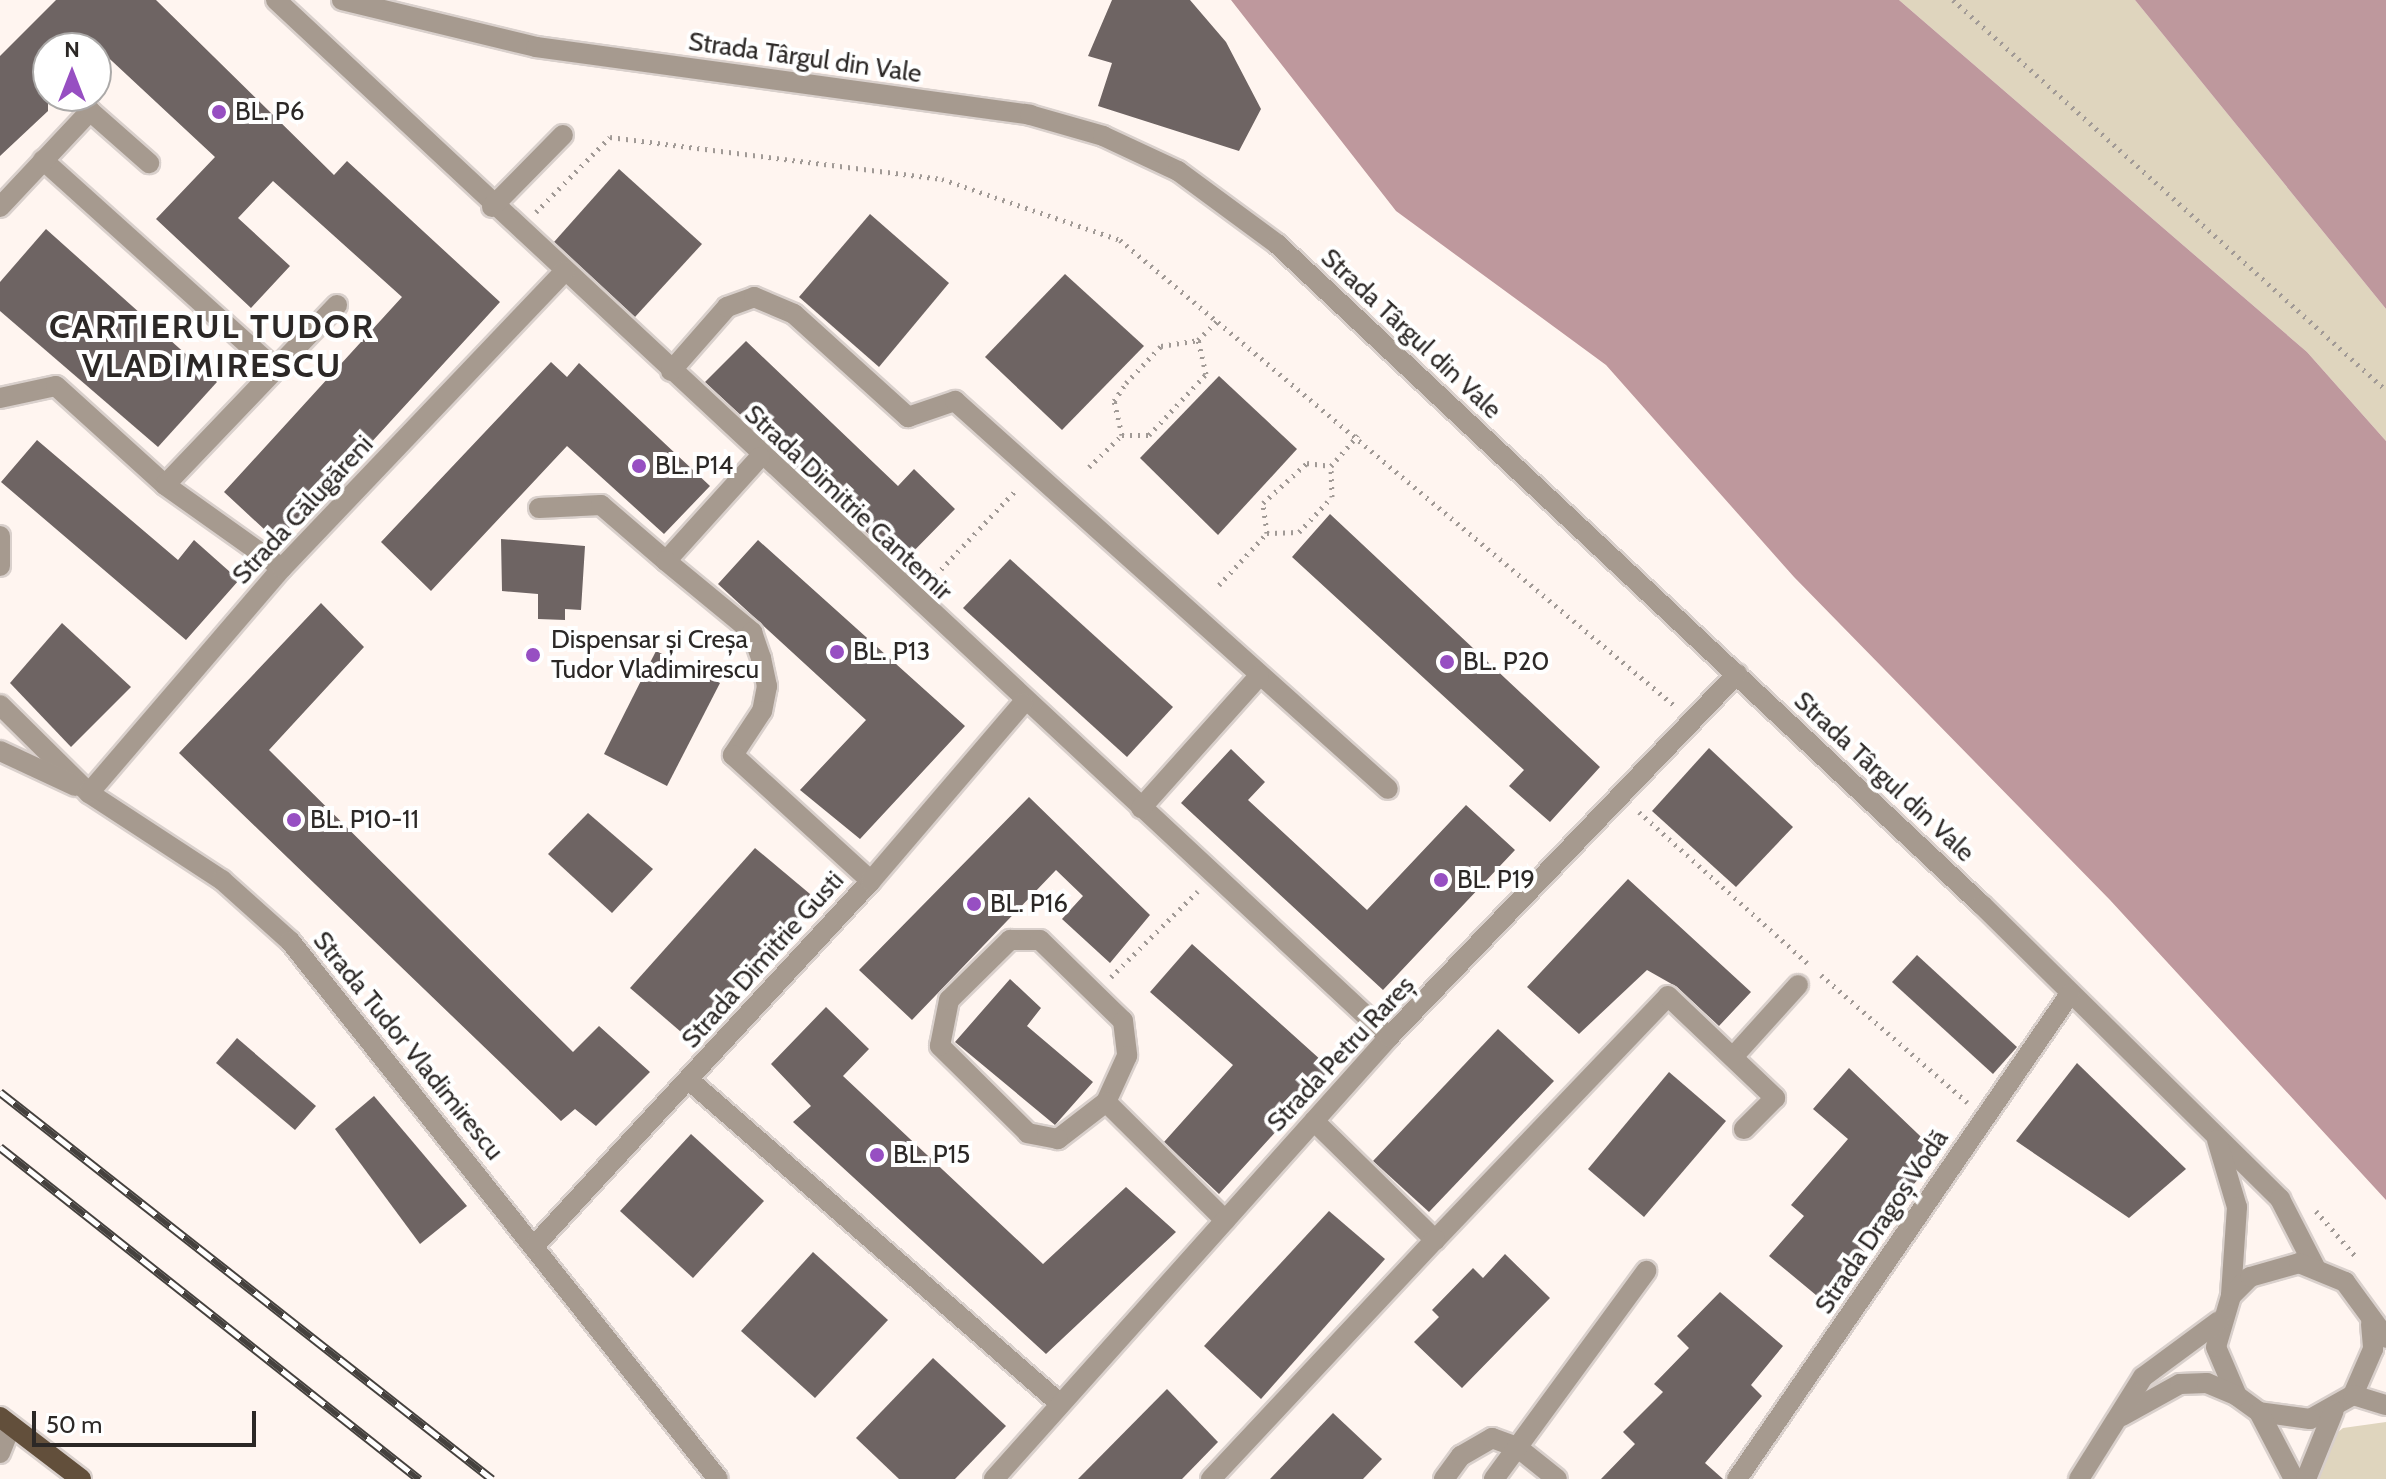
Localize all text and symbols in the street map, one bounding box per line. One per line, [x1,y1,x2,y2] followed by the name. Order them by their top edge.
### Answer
[686,26,924,90] street label: Strada Târgul din Vale
[32,32,112,112] north arrow
[64,36,80,63] text: N
[235,96,304,128] place label: BL. P6
[210,103,228,121] marker: BL. P6
[1314,242,1508,426] street label: Strada Târgul din Vale
[49,306,375,386] district label: CARTIERUL TUDOR VLADIMIRESCU
[738,399,958,607] street label: Strada Dimitrie Cantemir
[226,429,380,591] street label: Strada Călugăreni
[655,450,733,482] place label: BL. P14
[630,457,648,475] marker: BL. P14
[551,624,759,686] place label: Dispensar și Creșa Tudor Vladimirescu
[853,636,930,668] place label: BL. P13
[828,643,846,661] marker: BL. P13
[522,644,544,666] marker: Dispensar și Creșa Tudor Vladimirescu
[1463,646,1549,678] place label: BL. P20
[1438,653,1456,671] marker: BL. P20
[1787,685,1981,869] street label: Strada Târgul din Vale
[310,804,419,836] place label: BL. P10-11
[285,811,303,829] marker: BL. P10-11
[1457,864,1535,896] place label: BL. P19
[675,865,851,1055] street label: Strada Dimitrie Gusti
[1432,871,1450,889] marker: BL. P19
[990,888,1068,920] place label: BL. P16
[965,895,983,913] marker: BL. P16
[306,925,510,1167] street label: Strada Tudor Vladimirescu
[1261,970,1421,1138] street label: Strada Petru Rareș
[1809,1124,1955,1320] street label: Strada Dragoș Vodă
[893,1139,970,1171] place label: BL. P15
[868,1146,886,1164] marker: BL. P15
[36,1395,260,1445] scale bar
[46,1410,102,1439] text: 50 m

